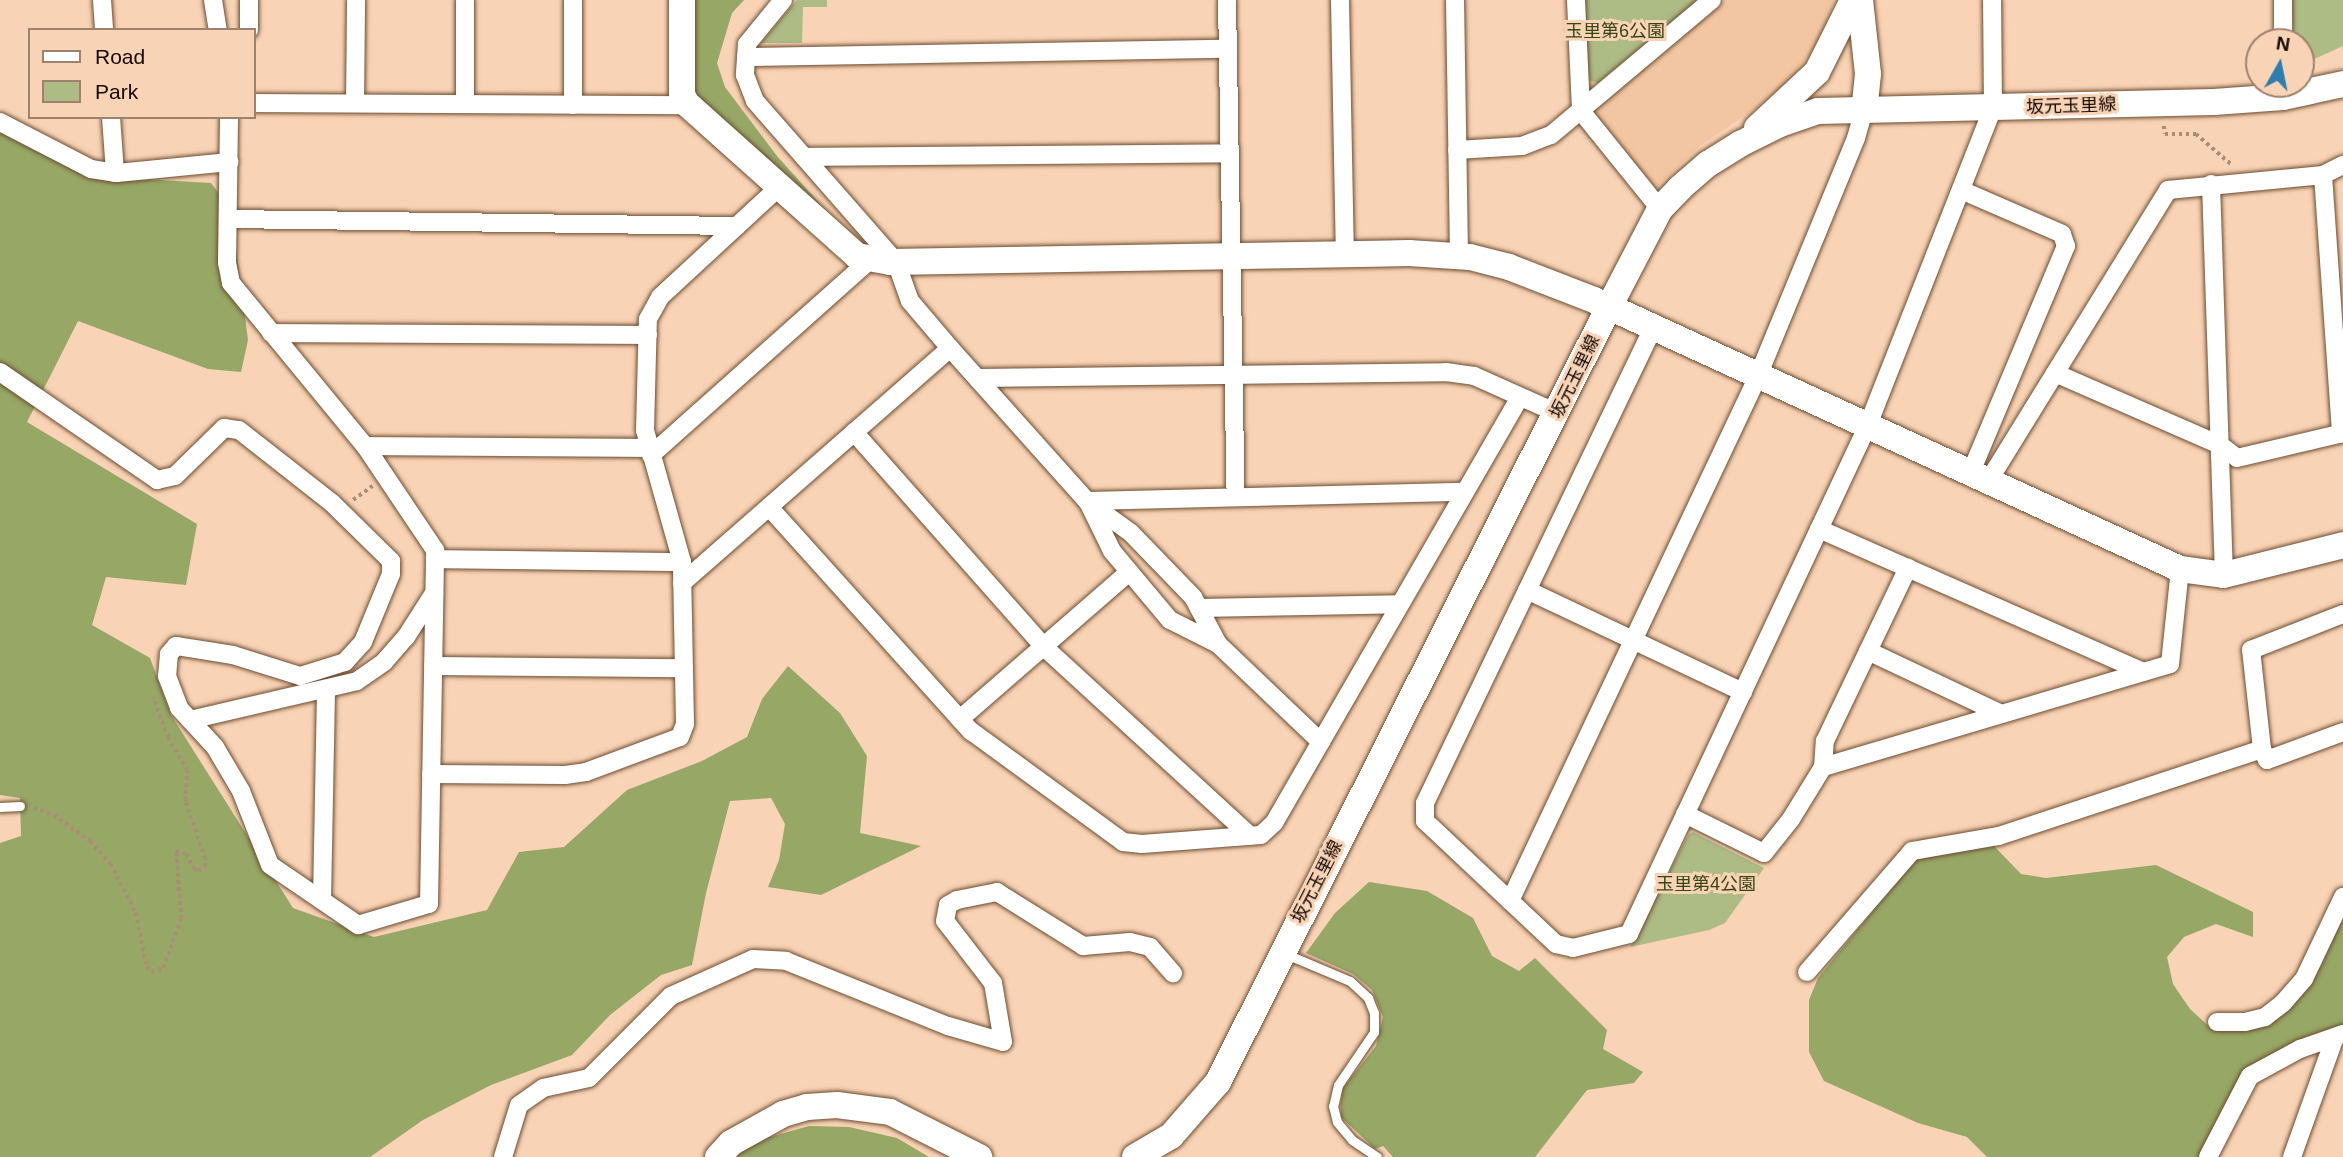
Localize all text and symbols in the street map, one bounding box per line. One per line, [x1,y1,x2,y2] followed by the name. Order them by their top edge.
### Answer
[1565,20,1665,42] park label: 玉里第6公園
[28,28,256,119] legend
[2245,28,2315,98] north arrow
[2275,32,2291,55] text: N
[95,45,145,68] text: Road
[95,80,138,103] text: Park
[2026,94,2116,118] street label: 坂元玉里線
[1546,332,1604,422] street label: 坂元玉里線
[1287,837,1347,927] street label: 坂元玉里線
[1656,873,1756,895] park label: 玉里第4公園

